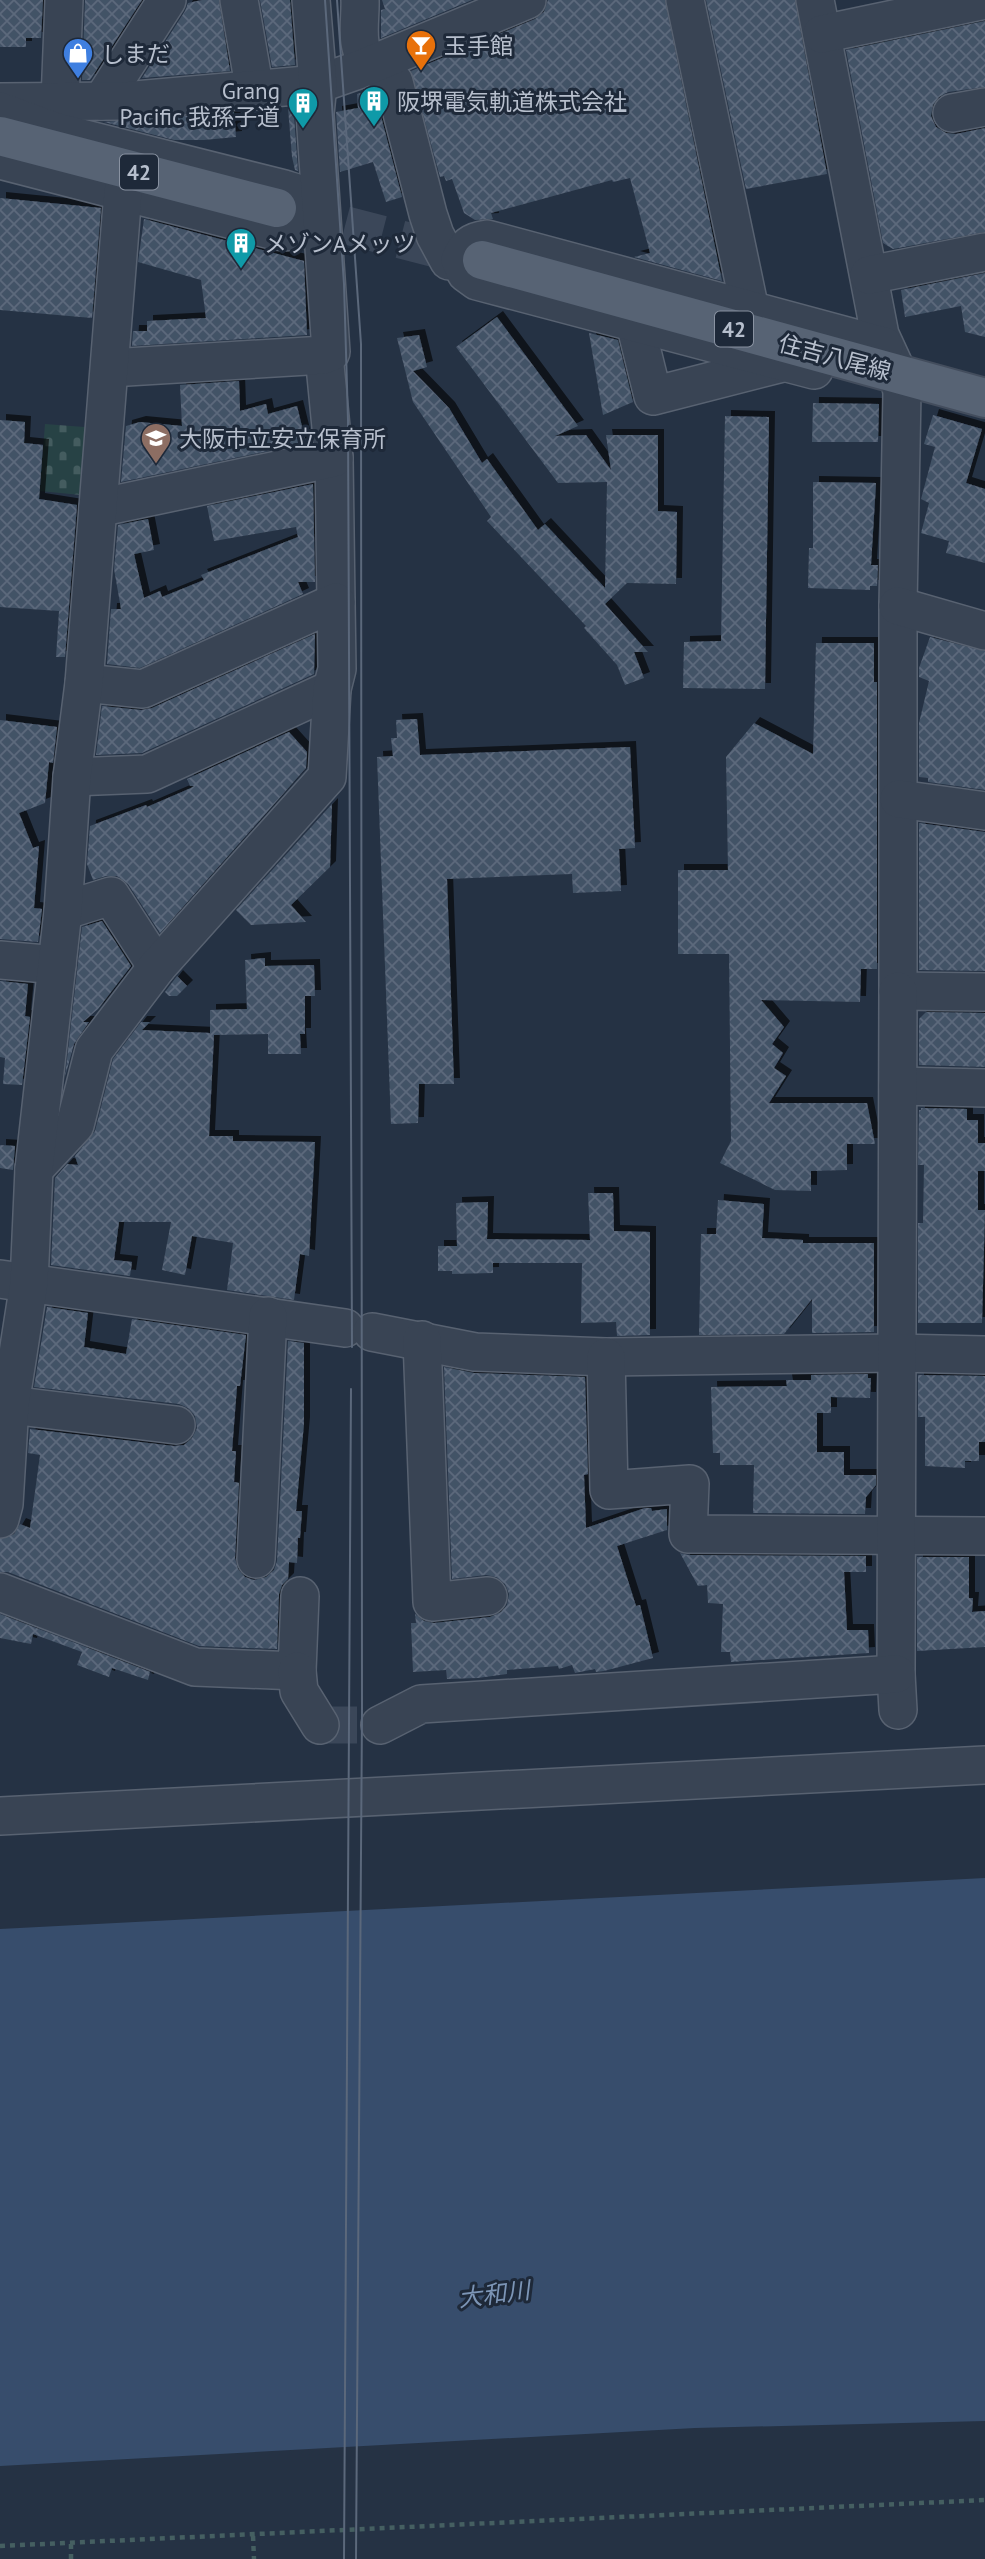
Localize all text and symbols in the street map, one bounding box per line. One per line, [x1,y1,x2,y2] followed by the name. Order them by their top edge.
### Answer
[404,28,438,72] bar icon: 玉手館
[444,31,513,60] place label: 玉手館
[61,36,95,80] shop icon: しまだ
[101,39,170,68] place label: しまだ
[120,76,280,131] place label: Grang Pacific 我孫子道
[357,84,391,128] building icon: 阪堺電気軌道株式会社
[286,86,320,130] building icon: Grang Pacific 我孫子道
[397,87,627,116] place label: 阪堺電気軌道株式会社
[120,154,158,190] road number: 42
[224,226,258,270] building icon: メゾンAメッツ
[264,229,415,258] place label: メゾンAメッツ
[715,312,753,346] road number: 42
[776,328,894,386] street label: 住吉八尾線
[139,421,173,465] school or university icon: 大阪市立安立保育所
[179,424,386,453] place label: 大阪市立安立保育所
[456,2274,535,2314] water label: 大和川

